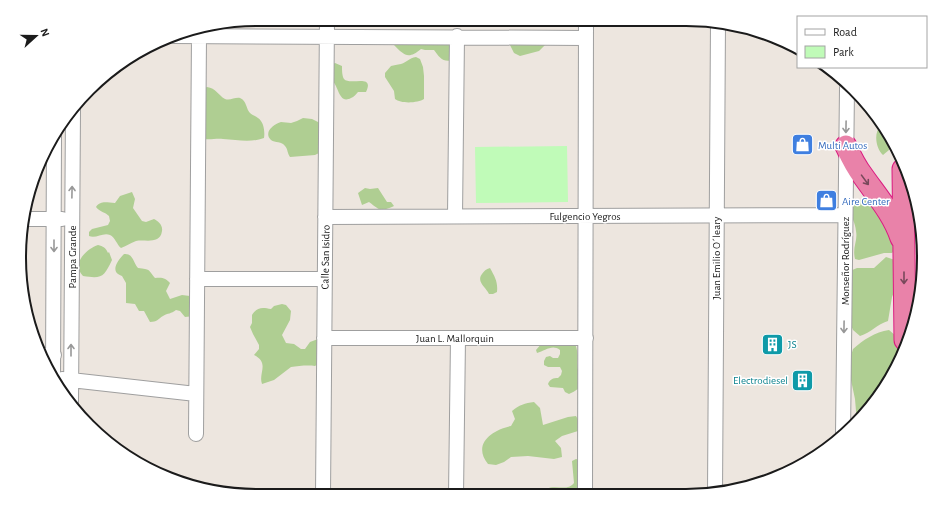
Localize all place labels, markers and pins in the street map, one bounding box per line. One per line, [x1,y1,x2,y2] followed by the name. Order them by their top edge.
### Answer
[790,132,816,158] shop icon: Multi Autos
[818,140,867,151] place label: Multi Autos
[814,188,840,214] shop icon: Aire Center
[842,196,890,207] place label: Aire Center
[759,331,785,357] building icon: JS
[788,339,797,350] place label: JS
[790,367,816,393] building icon: Electrodiesel
[733,375,788,386] place label: Electrodiesel

